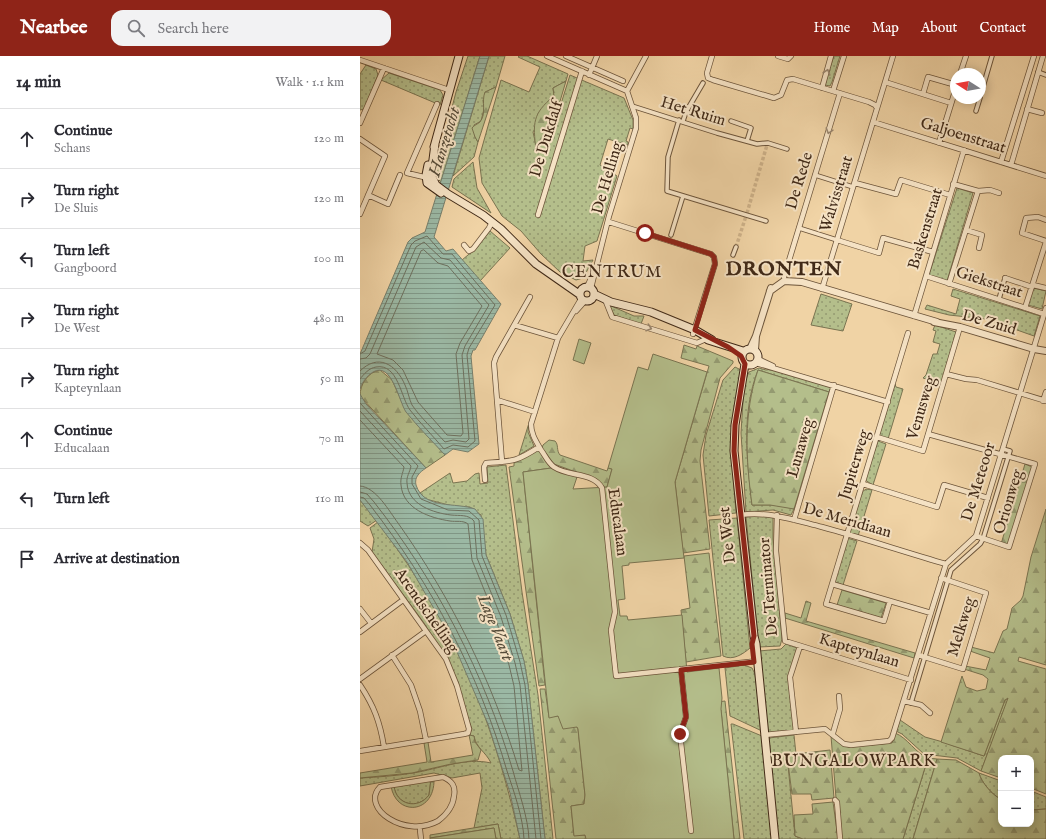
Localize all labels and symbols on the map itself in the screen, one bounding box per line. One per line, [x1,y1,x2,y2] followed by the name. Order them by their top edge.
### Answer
[950,68,986,104] north arrow
[822,69,831,76] one-way arrow
[658,93,728,131] street label: Het Ruim
[526,95,569,180] street label: De Dukdalf
[424,104,466,180] water label: Hanzetocht
[918,113,1009,159] street label: Galjoenstraat
[825,127,834,134] one-way arrow
[588,139,628,217] street label: De Helling
[782,150,818,212] street label: De Rede
[816,153,858,235] street label: Walvisstraat
[904,186,948,272] street label: Baskenstraat
[636,224,654,242] route start
[726,257,842,282] district label: DRONTEN
[562,262,662,283] district label: CENTRUM
[953,263,1025,303] street label: Giekstraat
[959,306,1019,340] street label: De Zuid
[645,323,652,332] one-way arrow
[903,373,941,443] street label: Venusweg
[783,415,819,480] street label: Lunaweg
[834,427,875,504] street label: Jupiterweg
[957,440,1001,524] street label: De Meteoor
[990,467,1028,537] street label: Orionweg
[602,487,632,558] street label: Educalaan
[800,499,894,543] street label: De Meridiaan
[715,505,741,564] street label: De West
[755,537,783,637] street label: De Terminator
[389,564,463,658] street label: Arendschelling
[472,591,518,665] water label: Lage Vaart
[943,594,981,659] street label: Melkweg
[816,629,902,673] street label: Kapteynlaan
[671,725,689,743] route end
[772,751,936,772] district label: BUNGALOWPARK

